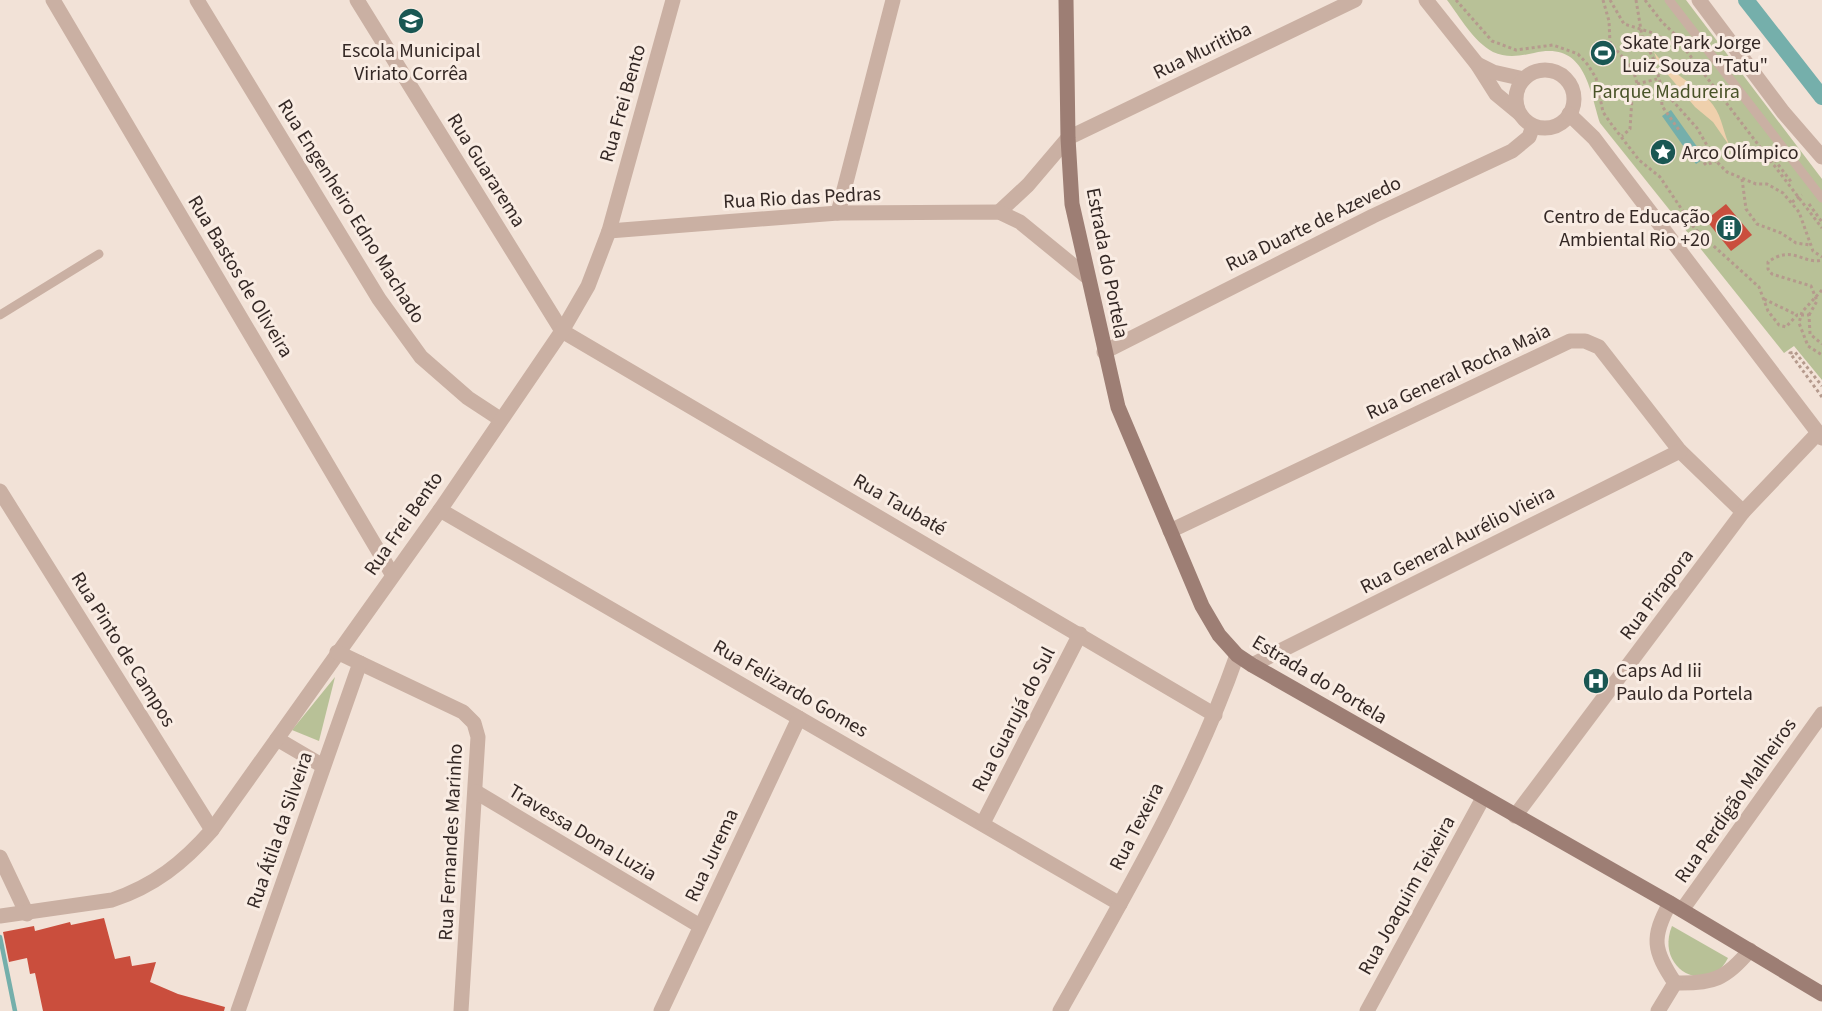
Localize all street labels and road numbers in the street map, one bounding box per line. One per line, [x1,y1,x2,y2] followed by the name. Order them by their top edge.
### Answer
[1149,15,1256,87] street label: Rua Muritiba
[593,41,653,165] street label: Rua Frei Bento
[270,94,432,329] street label: Rua Engenheiro Edno Machado
[440,108,532,233] street label: Rua Guararema
[1221,169,1406,279] street label: Rua Duarte de Azevedo
[723,180,882,216] street label: Rua Rio das Pedras
[1079,185,1135,341] street label: Estrada do Portela
[181,190,300,363] street label: Rua Bastos de Oliveira
[1361,317,1555,427] street label: Rua General Rocha Maia
[358,466,450,581] street label: Rua Frei Bento
[848,467,951,543] street label: Rua Taubaté
[1355,479,1560,601] street label: Rua General Aurélio Vieira
[1613,543,1700,646] street label: Rua Pirapora
[64,567,182,733] street label: Rua Pinto de Campos
[1247,628,1392,731] street label: Estrada do Portela
[708,633,873,745] street label: Rua Felizardo Gomes
[965,642,1062,797] street label: Rua Guarujá do Sul
[1668,712,1803,889] street label: Rua Perdigão Malheiros
[432,743,470,941] street label: Rua Fernandes Marinho
[240,748,320,913] street label: Rua Átila da Silveira
[503,777,662,888] street label: Travessa Dona Luzia
[1103,778,1171,875] street label: Rua Texeira
[678,804,746,907] street label: Rua Jurema
[1351,811,1462,980] street label: Rua Joaquim Teixeira

